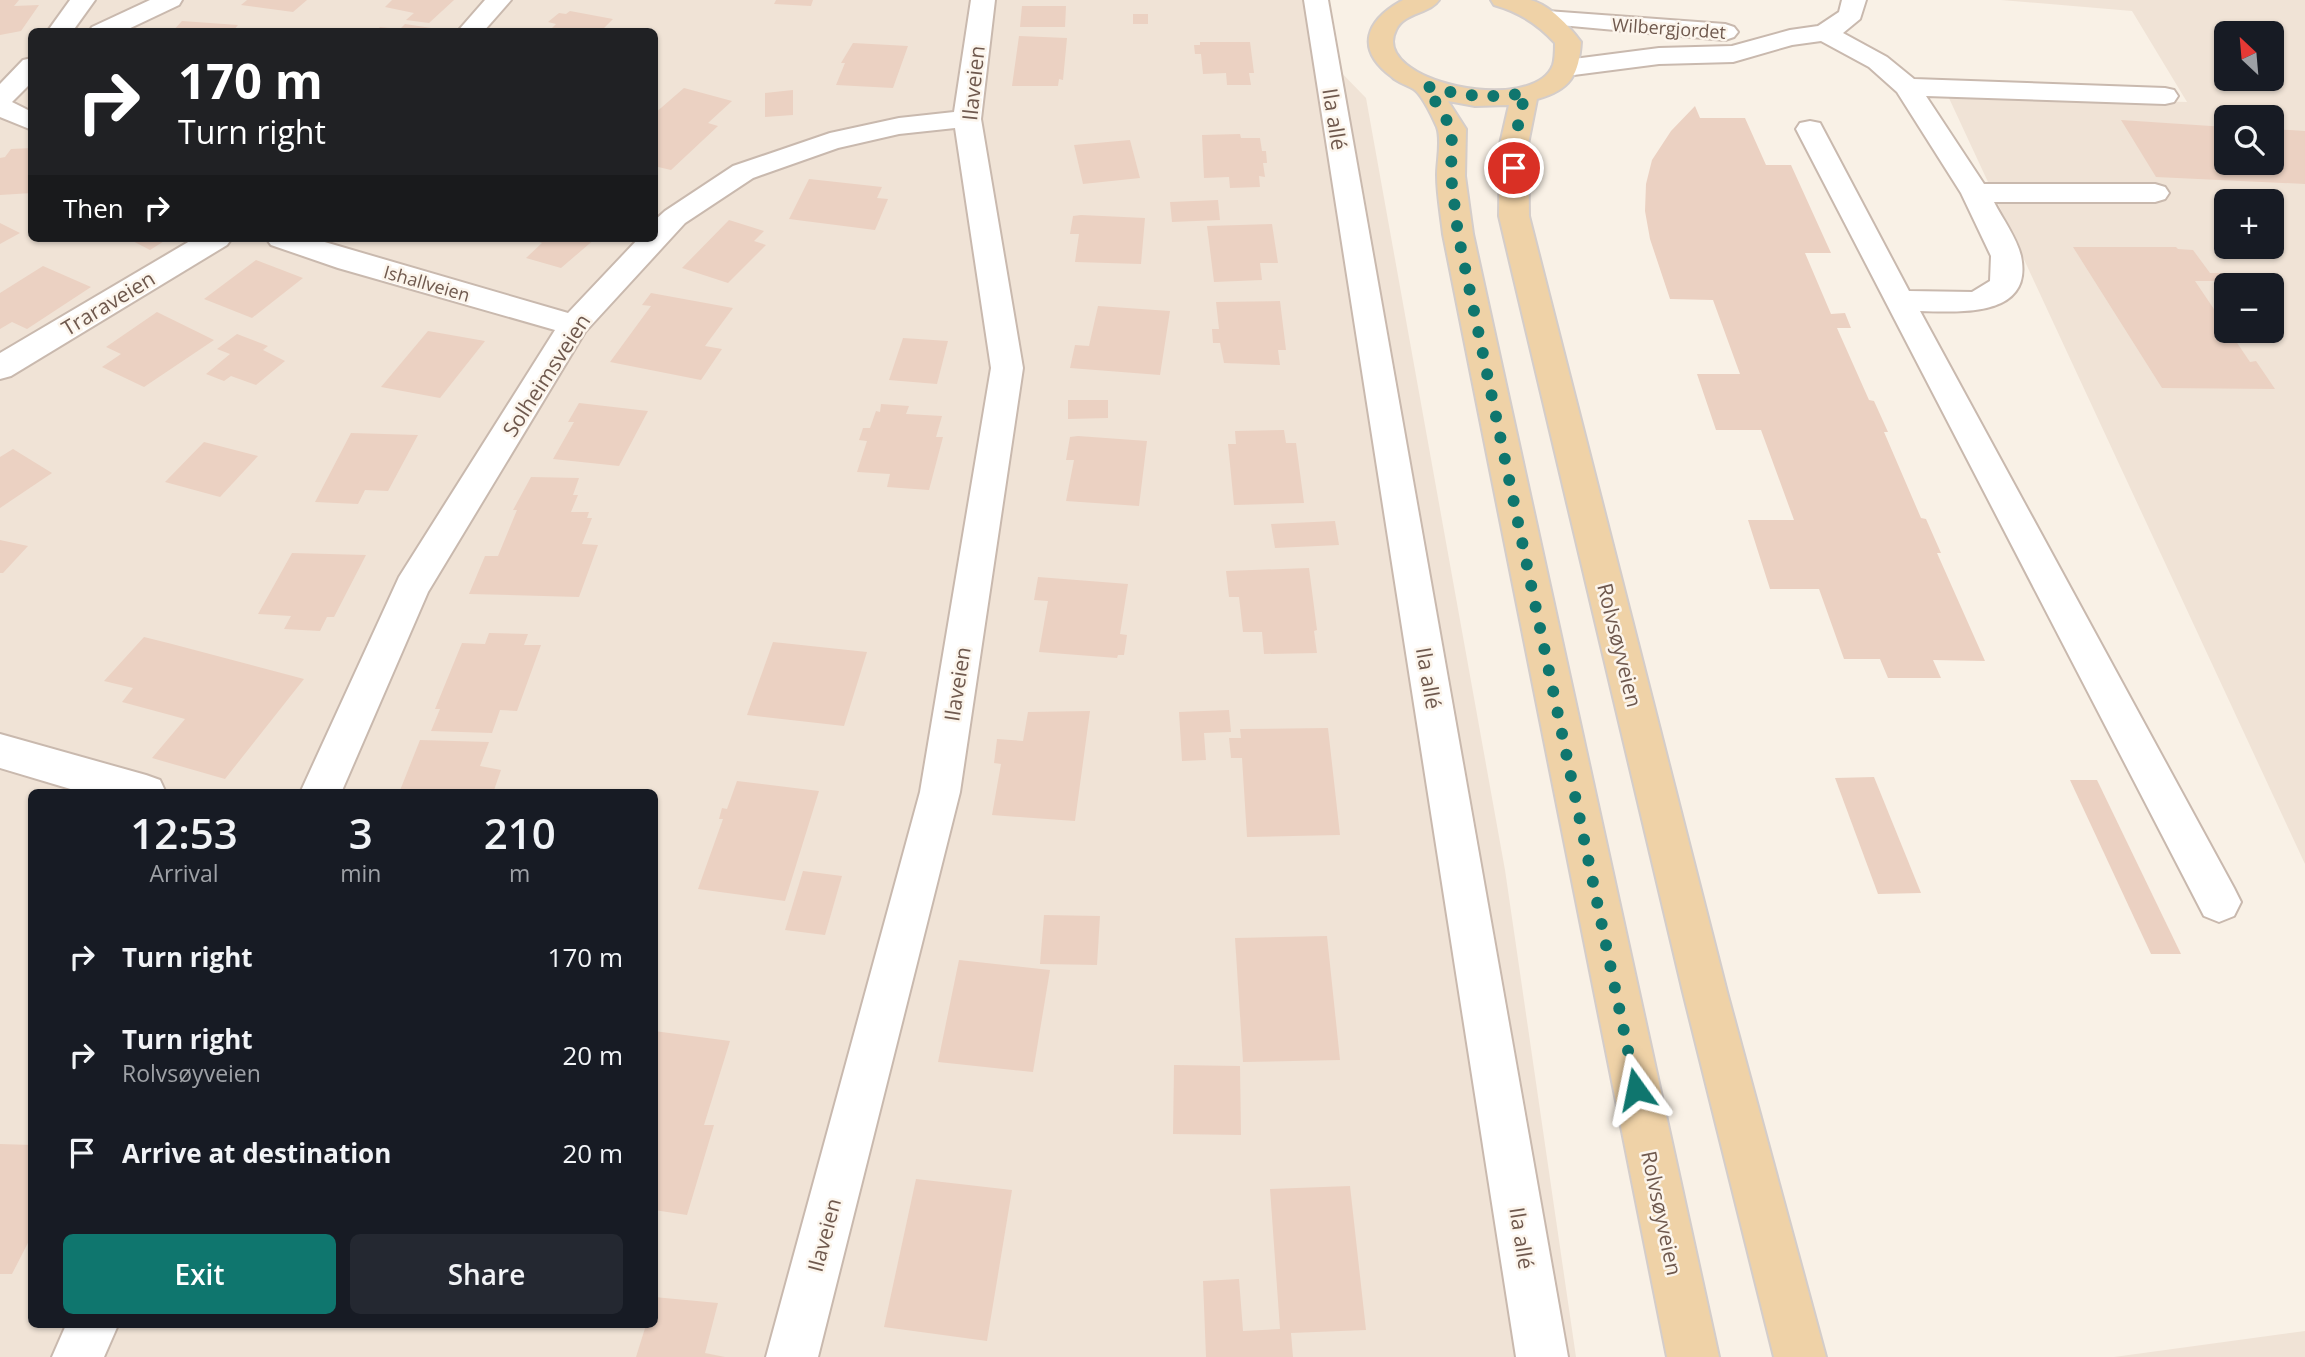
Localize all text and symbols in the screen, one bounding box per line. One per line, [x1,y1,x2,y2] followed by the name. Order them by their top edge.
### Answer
[1611,12,1727,44] street label: Wilbergjordet
[2214,21,2284,91] north arrow
[2214,21,2284,343] map controls
[955,44,991,122] street label: Ilaveien
[178,47,323,113] text: 170 m
[63,56,154,147] icon: right
[1316,86,1354,152] street label: Ila allé
[2214,105,2284,175] button: search
[178,110,326,153] text: Turn right
[1484,138,1544,198] pin
[1495,149,1533,187] icon: arrive
[138,189,176,227] icon: right
[2214,189,2284,259] button: +
[63,190,124,226] text: Then
[381,259,473,307] street label: Ishallveien
[56,264,160,342] street label: Traraveien
[2214,273,2284,343] button: −
[496,308,596,442] street label: Solheimsveien
[1591,580,1649,710] street label: Rolvsøyveien
[937,645,977,723] street label: Ilaveien
[1410,645,1448,711] street label: Ila allé
[130,804,238,861] text: 12:53
[349,804,373,861] text: 3
[484,804,556,861] text: 210
[149,857,219,889] text: Arrival
[340,857,381,889] text: min
[509,857,530,889] text: m
[63,938,101,976] icon: right
[122,939,253,975] text: Turn right
[548,939,623,975] text: 170 m
[122,1021,253,1057] text: Turn right
[63,1036,101,1074] icon: right
[562,1037,623,1073] text: 20 m
[1599,1052,1673,1126] position arrow
[122,1057,261,1089] text: Rolvsøyveien
[63,1134,101,1172] icon: arrive
[122,1135,391,1171] text: Arrive at destination
[562,1135,623,1171] text: 20 m
[1635,1148,1689,1278] street label: Rolvsøyveien
[801,1195,847,1275] street label: Ilaveien
[1503,1205,1541,1271] street label: Ila allé
[63,1234,336,1314] button: Exit
[350,1234,623,1314] button: Share

